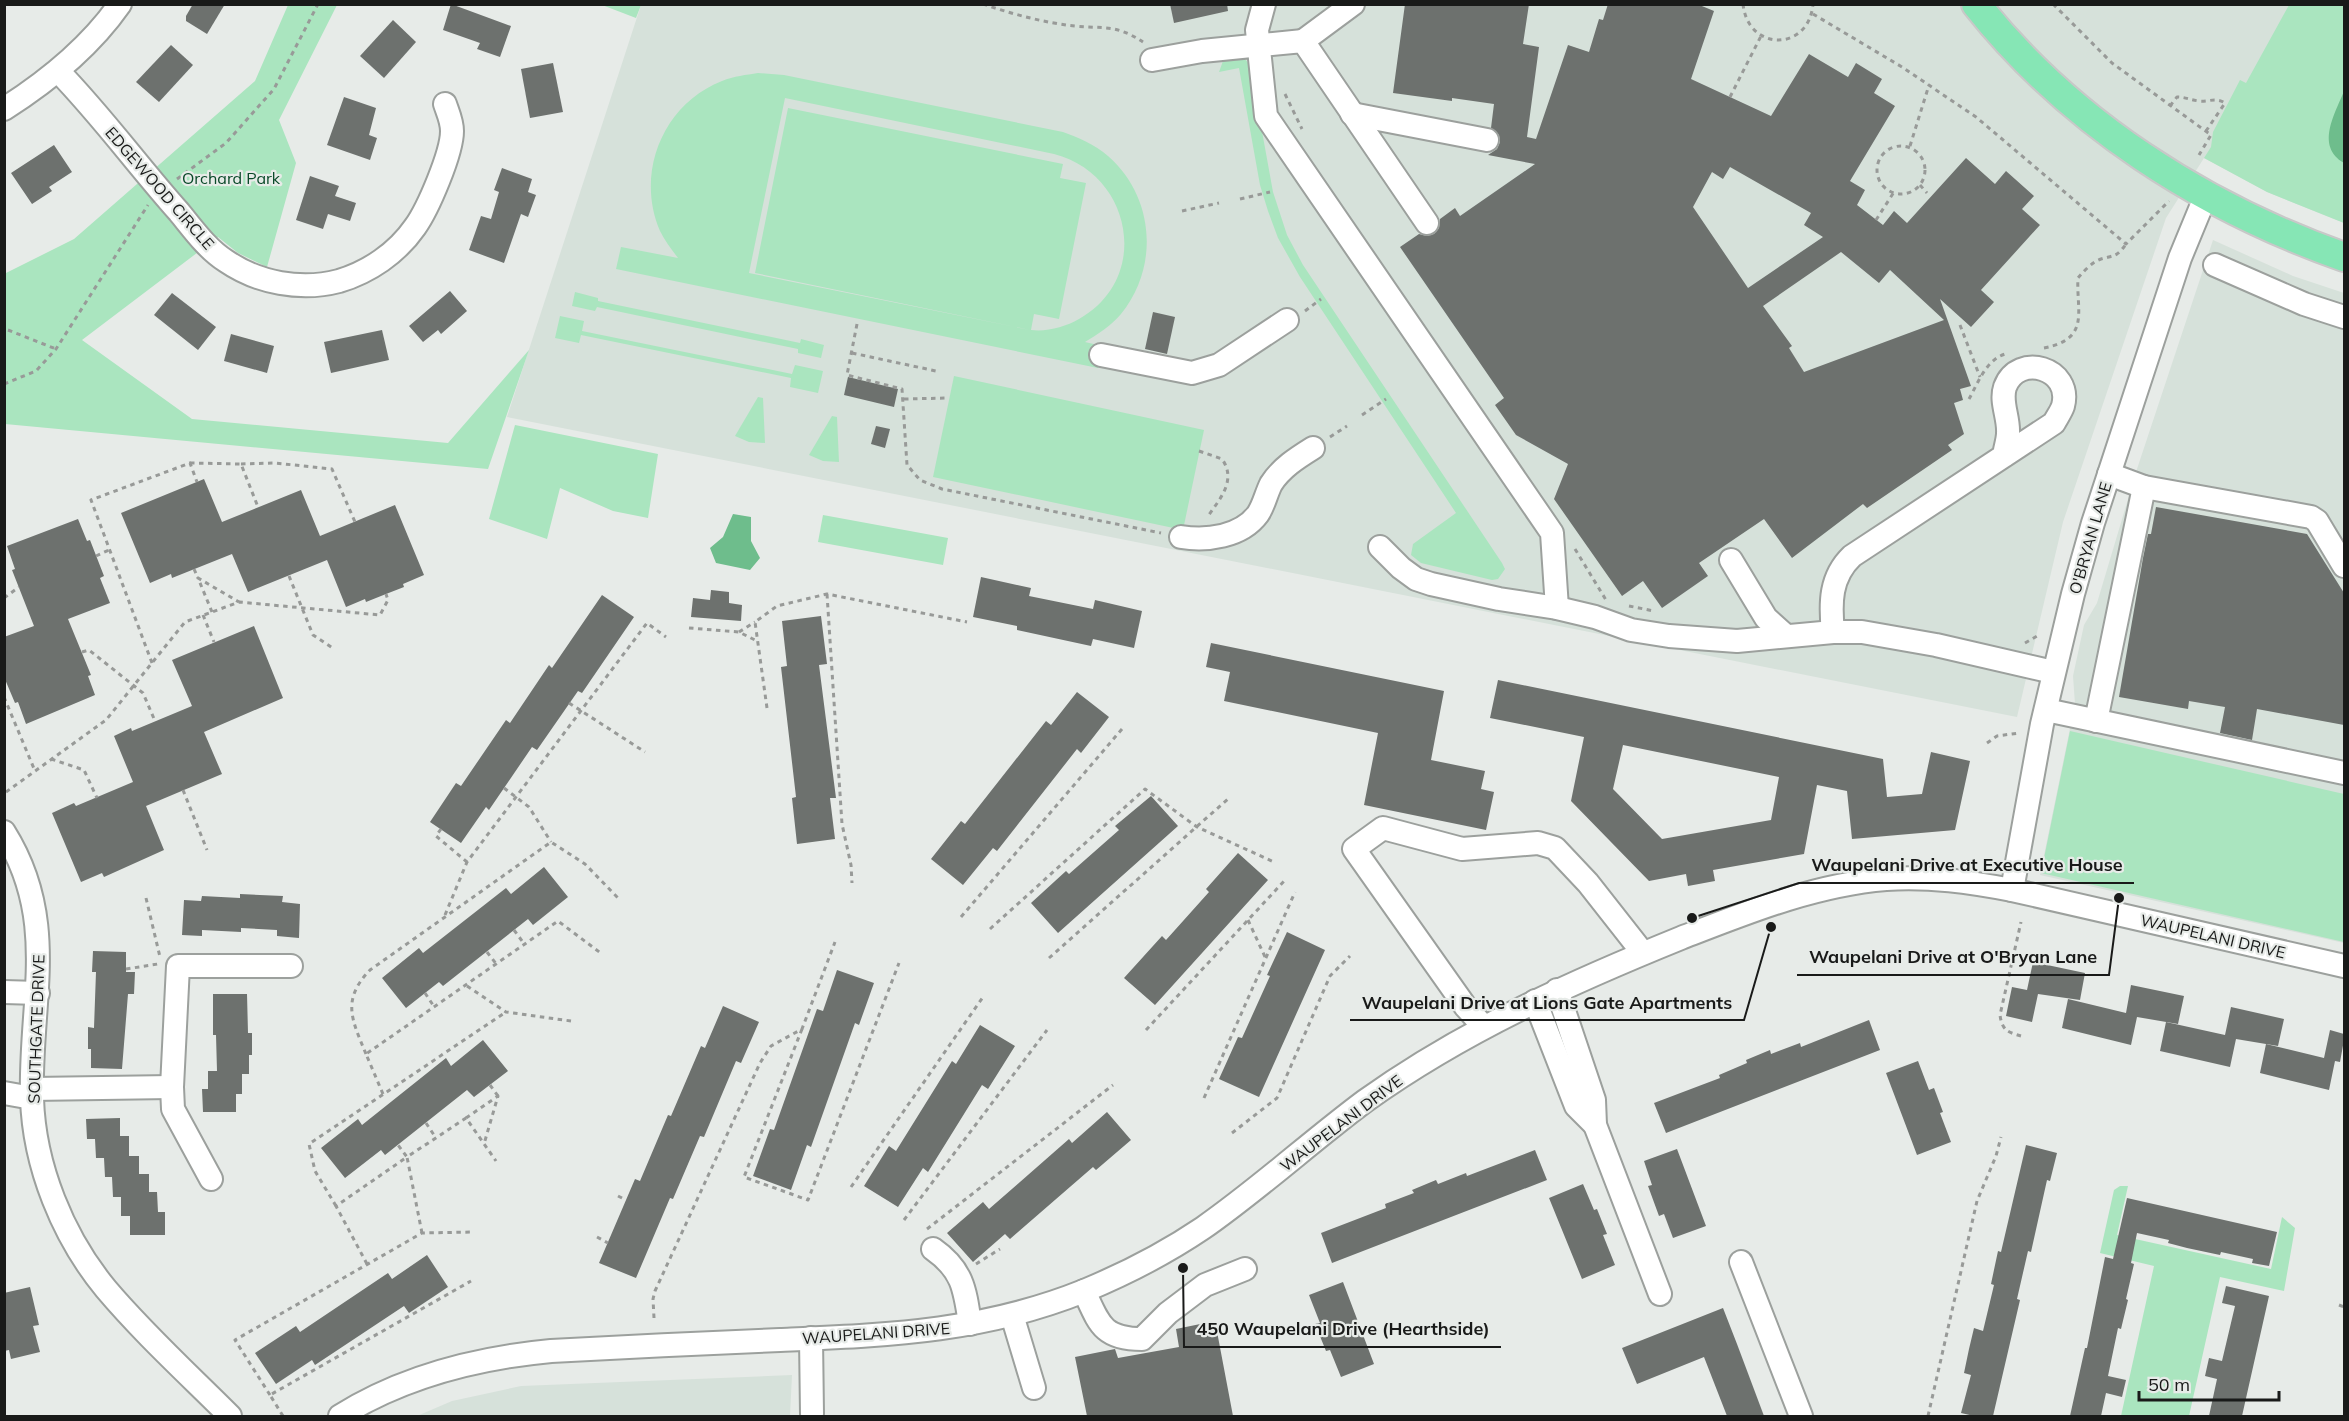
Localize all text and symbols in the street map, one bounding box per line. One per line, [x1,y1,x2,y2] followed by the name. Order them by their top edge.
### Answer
[101,123,219,253] street label: EDGEWOOD CIRCLE
[182,168,281,188] park label: Orchard Park
[2064,480,2116,596] street label: O'BRYAN LANE
[1799,847,2134,883] callout: Waupelani Drive at Executive House
[1811,853,2123,876] text: Waupelani Drive at Executive House
[2139,910,2287,962] street label: WAUPELANI DRIVE
[1797,939,2109,975] callout: Waupelani Drive at O'Bryan Lane
[1809,945,2097,968] text: Waupelani Drive at O'Bryan Lane
[23,954,49,1104] street label: SOUTHGATE DRIVE
[1350,984,1744,1020] callout: Waupelani Drive at Lions Gate Apartments
[1362,991,1732,1014] text: Waupelani Drive at Lions Gate Apartments
[1276,1070,1406,1176] street label: WAUPELANI DRIVE
[1184,1311,1501,1347] callout: 450 Waupelani Drive (Hearthside)
[1196,1317,1490,1340] text: 450 Waupelani Drive (Hearthside)
[801,1318,951,1348] street label: WAUPELANI DRIVE
[2139,1364,2278,1402] scale bar
[2148,1373,2190,1396] text: 50 m

